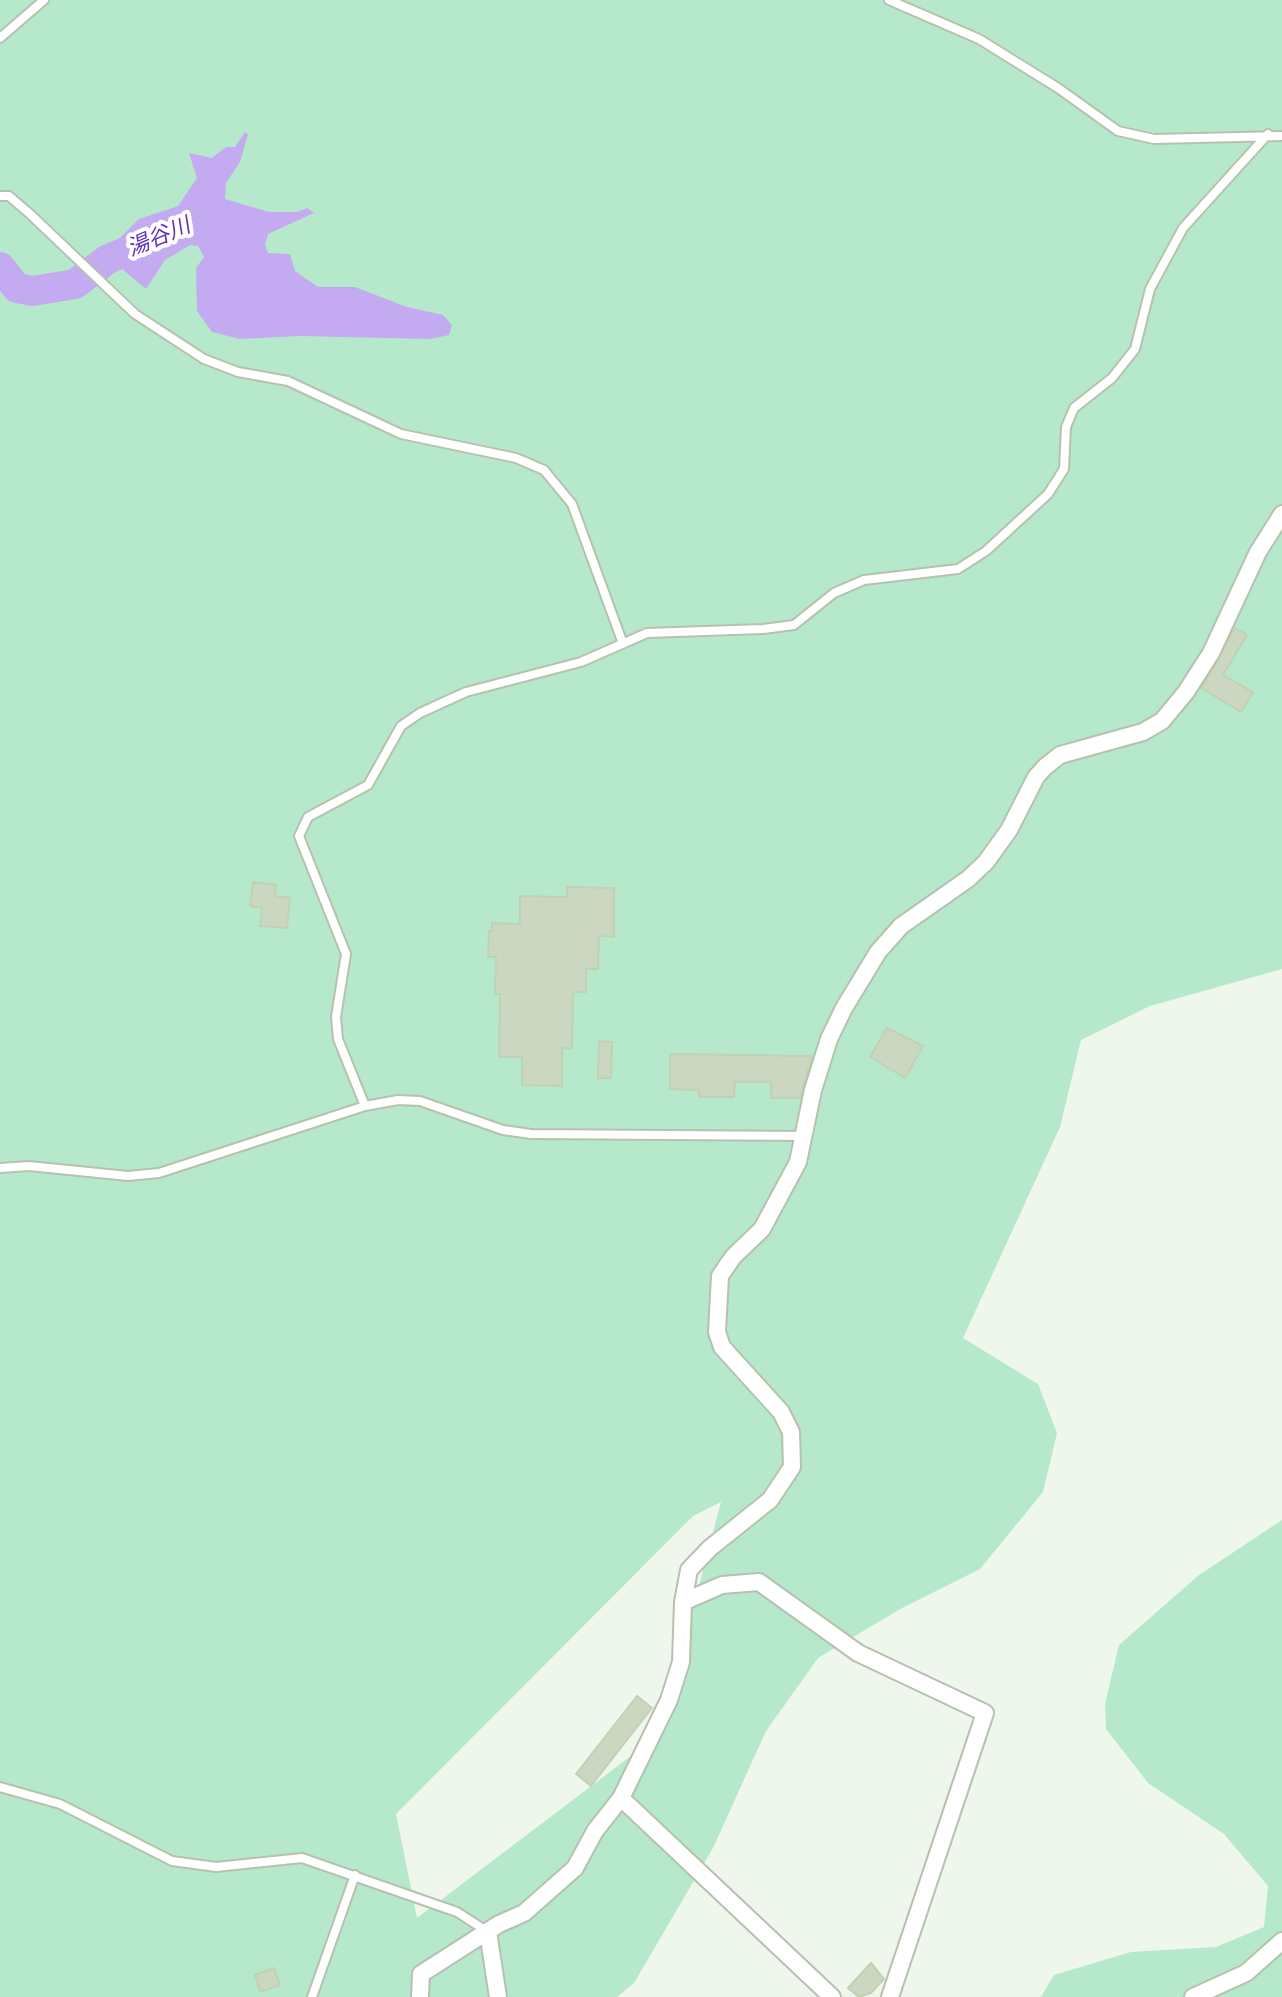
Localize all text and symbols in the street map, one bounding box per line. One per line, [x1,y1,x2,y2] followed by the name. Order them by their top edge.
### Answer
[123,213,195,263] water label: 湯谷川

